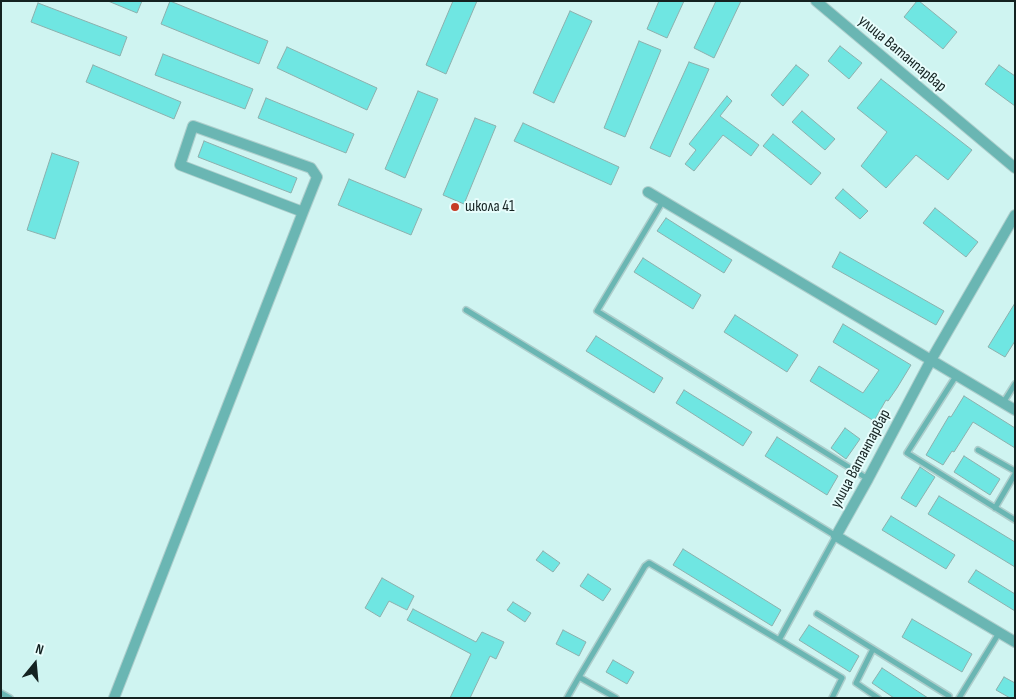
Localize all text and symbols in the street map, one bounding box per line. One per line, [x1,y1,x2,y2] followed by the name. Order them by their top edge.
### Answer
[854,12,950,96] street label: улица Ватанпарвар
[465,197,515,217] place label: школа 41
[449,201,461,213] marker: школа 41
[827,406,895,512] street label: улица Ватанпарвар
[10,639,60,689] north arrow
[33,640,46,658] text: N

